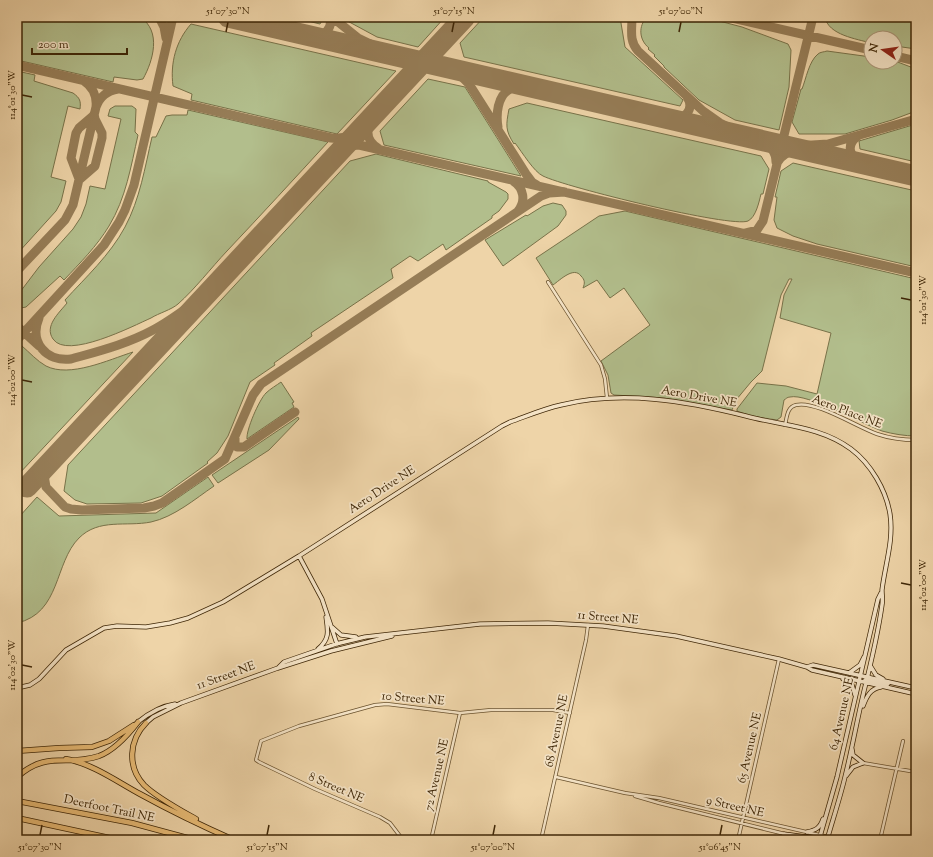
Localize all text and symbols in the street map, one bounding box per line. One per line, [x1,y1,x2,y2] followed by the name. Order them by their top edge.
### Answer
[205,4,250,19] text: 51°07'30"N
[432,4,475,19] text: 51°07'15"N
[658,4,703,19] text: 51°07'00"N
[32,30,127,56] scale bar
[863,30,903,70] north arrow
[38,36,69,54] text: 200 m
[865,42,883,55] text: N
[5,70,20,120] text: 114°01'30"W
[916,275,931,325] text: 114°01'30"W
[5,354,20,406] text: 114°02'00"W
[660,381,739,413] street label: Aero Drive NE
[809,390,886,434] street label: Aero Place NE
[345,461,420,518] street label: Aero Drive NE
[916,559,931,611] text: 114°02'00"W
[577,606,640,630] street label: 11 Street NE
[5,640,20,690] text: 114°02'30"W
[194,657,258,695] street label: 11 Street NE
[825,675,859,752] street label: 64 Avenue NE
[381,687,446,711] street label: 10 Street NE
[541,692,574,769] street label: 68 Avenue NE
[733,710,767,785] street label: 65 Avenue NE
[420,736,454,813] street label: 72 Avenue NE
[305,768,367,808] street label: 8 Street NE
[62,791,157,828] street label: Deerfoot Trail NE
[704,792,766,823] street label: 9 Street NE
[17,840,62,855] text: 51°07'30"N
[245,840,288,855] text: 51°07'15"N
[470,840,515,855] text: 51°07'00"N
[698,840,741,855] text: 51°06'45"N

